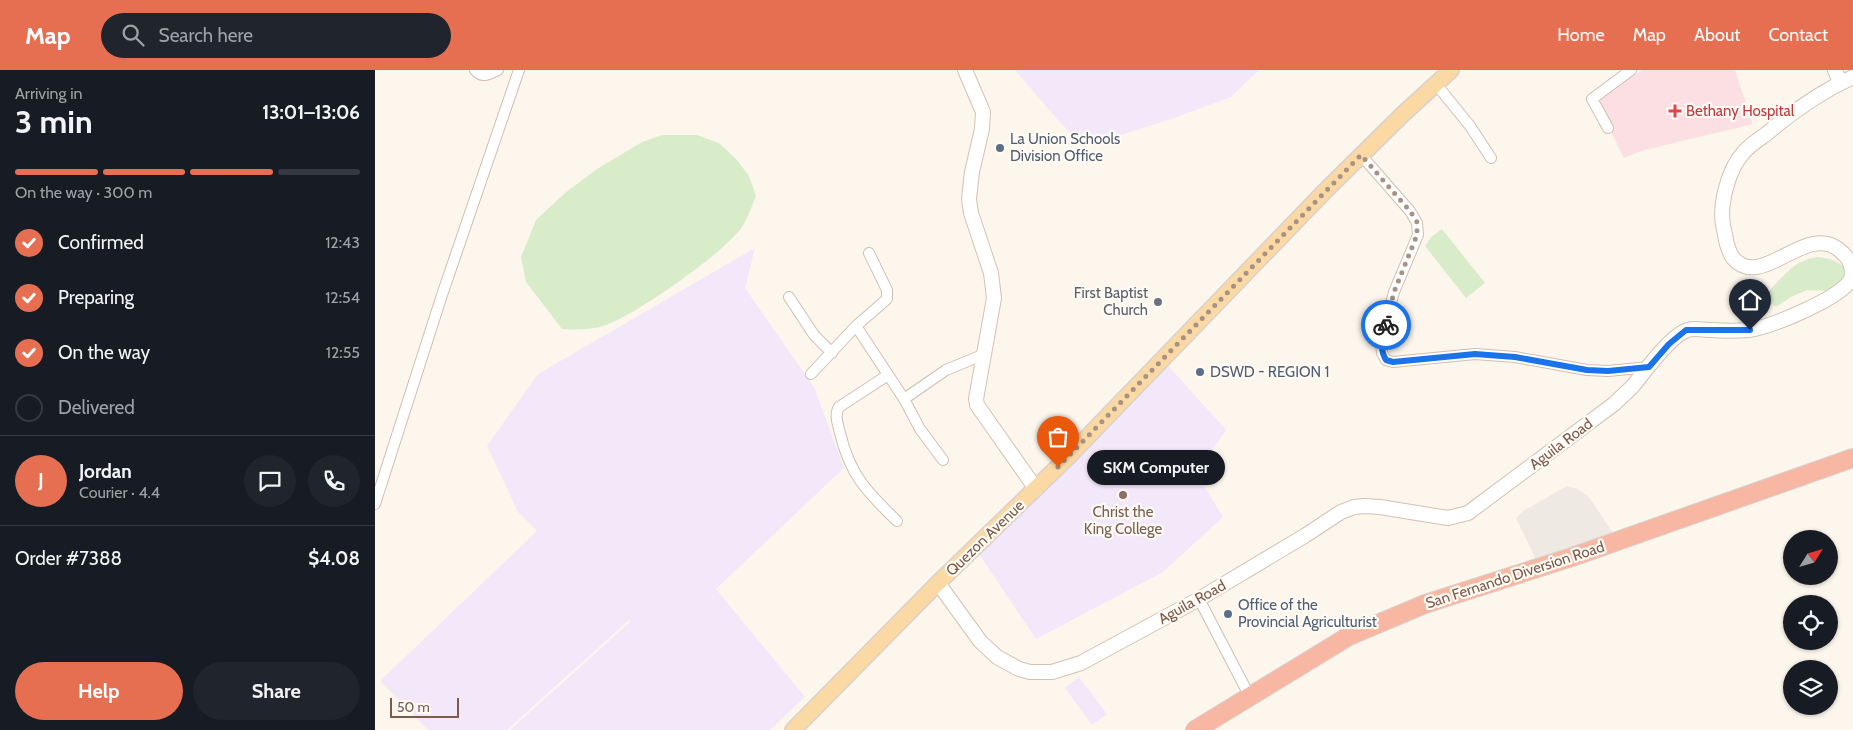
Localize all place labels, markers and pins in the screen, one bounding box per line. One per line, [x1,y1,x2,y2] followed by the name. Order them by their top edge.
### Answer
[1686,102,1795,120] place label: Bethany Hospital
[1668,104,1682,118] marker: Bethany Hospital
[1010,130,1120,165] place label: La Union Schools Division Office
[994,142,1006,154] marker: La Union Schools Division Office
[1729,279,1771,330] pin
[1074,284,1148,319] place label: First Baptist Church
[1152,296,1164,308] marker: First Baptist Church
[1210,363,1329,381] place label: DSWD - REGION 1
[1194,366,1206,378] marker: DSWD - REGION 1
[1037,416,1079,467] pin
[1088,450,1225,484] callout: SKM Computer
[1117,489,1129,501] marker: Christ the King College
[1084,503,1163,538] place label: Christ the King College
[1238,596,1377,631] place label: Office of the Provincial Agriculturist
[1222,608,1234,620] marker: Office of the Provincial Agriculturist

